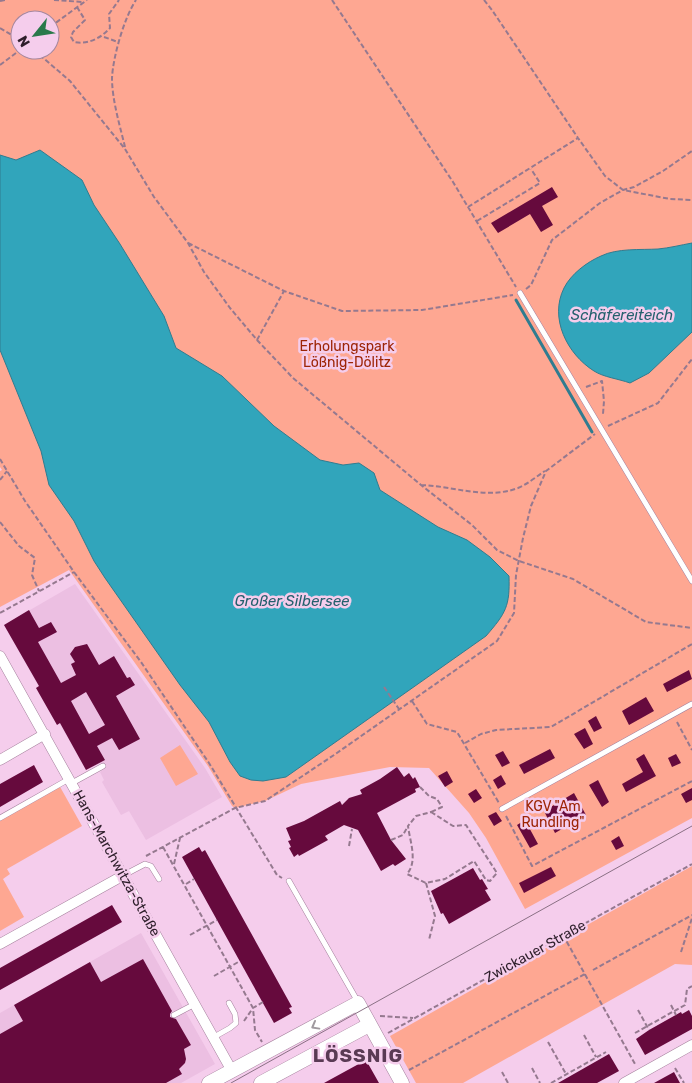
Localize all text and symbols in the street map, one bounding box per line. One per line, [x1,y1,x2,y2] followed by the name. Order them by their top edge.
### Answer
[10,10,60,60] north arrow
[14,33,34,50] text: N
[571,306,673,324] water label: Schäfereiteich
[300,338,395,371] park label: Erholungspark Lößnig-Dölitz
[235,592,350,610] water label: Großer Silbersee
[69,787,164,940] street label: Hans-Marchwitza-Straße
[521,798,585,831] park label: KGV "Am Rundling"
[482,916,589,986] street label: Zwickauer Straße
[312,1020,321,1030] one-way arrow
[313,1044,403,1067] district label: LÖSSNIG

